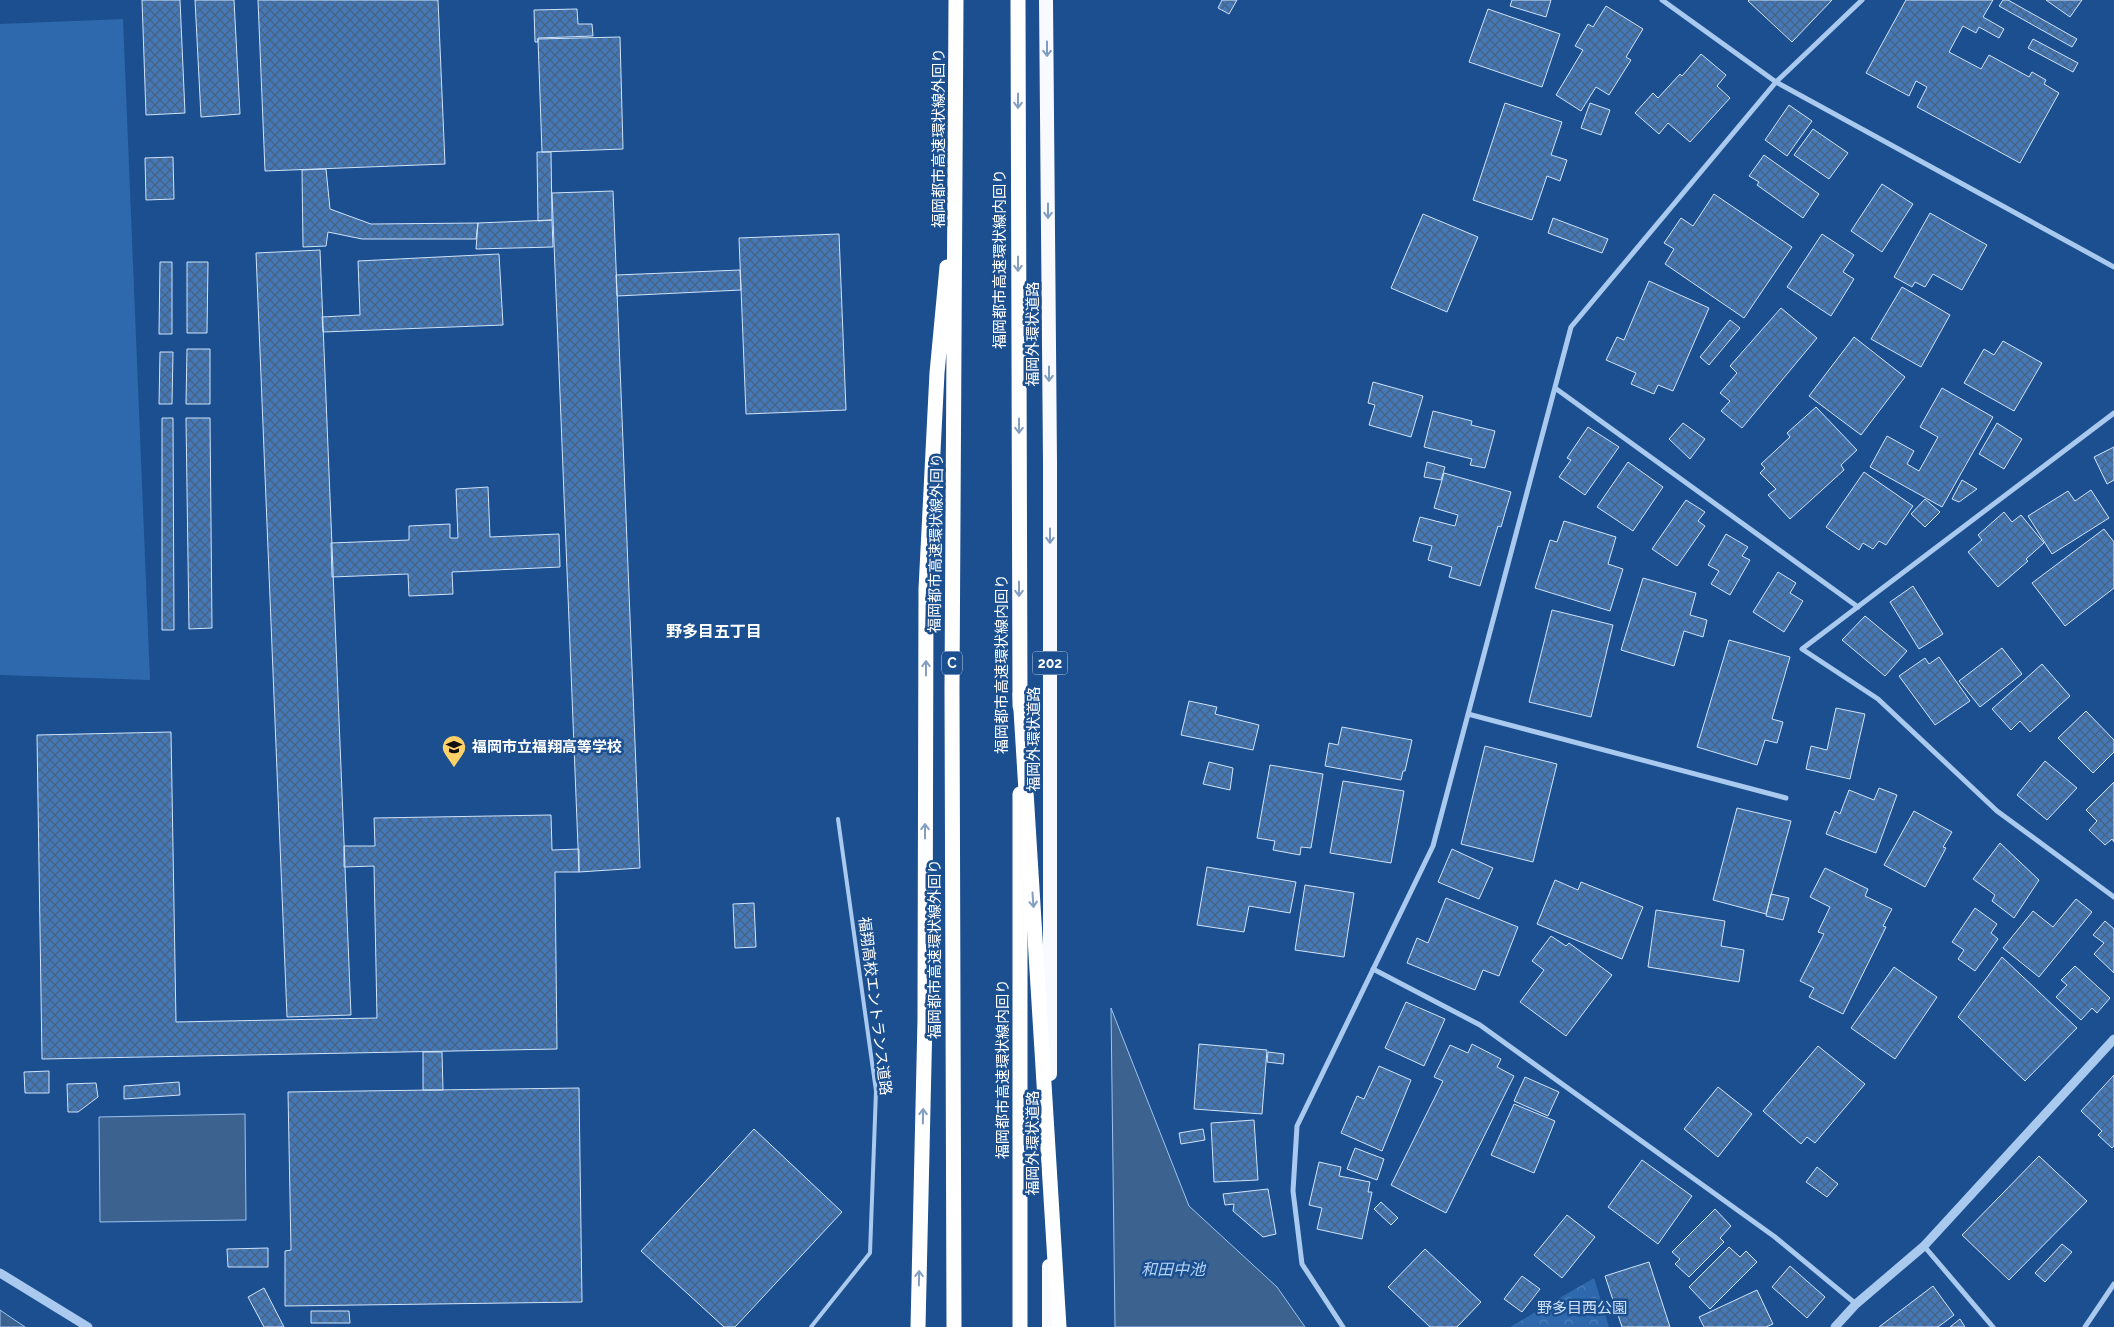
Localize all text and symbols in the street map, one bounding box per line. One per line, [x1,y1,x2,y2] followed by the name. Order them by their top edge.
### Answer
[1042,40,1052,56] one-way arrow
[930,48,948,228] street label: 福岡都市高速環状線外回り
[1013,92,1023,109] one-way arrow
[991,169,1009,349] street label: 福岡都市高速環状線内回り
[1043,202,1053,219] one-way arrow
[1013,255,1023,271] one-way arrow
[1024,281,1042,387] street label: 福岡外環状道路
[1044,365,1054,381] one-way arrow
[1014,418,1023,434] one-way arrow
[925,453,947,633] street label: 福岡都市高速環状線外回り
[1045,528,1055,544] one-way arrow
[993,574,1011,754] street label: 福岡都市高速環状線内回り
[1014,580,1024,596] one-way arrow
[666,622,762,641] district label: 野多目五丁目
[942,651,962,674] road number: C
[1032,651,1068,674] road number: 202
[921,661,931,677] one-way arrow
[1025,686,1043,792] street label: 福岡外環状道路
[441,734,467,768] school or university icon: 福岡市立福翔高等学校
[471,738,622,756] place label: 福岡市立福翔高等学校
[920,823,930,840] one-way arrow
[926,859,944,1039] street label: 福岡都市高速環状線外回り
[1028,892,1037,908] one-way arrow
[855,916,895,1096] street label: 福翔高校エントランス道路
[994,979,1012,1159] street label: 福岡都市高速環状線内回り
[1024,1090,1042,1196] street label: 福岡外環状道路
[918,1108,928,1124] one-way arrow
[1141,1260,1207,1279] water label: 和田中池
[914,1271,924,1287] one-way arrow
[1537,1299,1627,1317] park label: 野多目西公園

